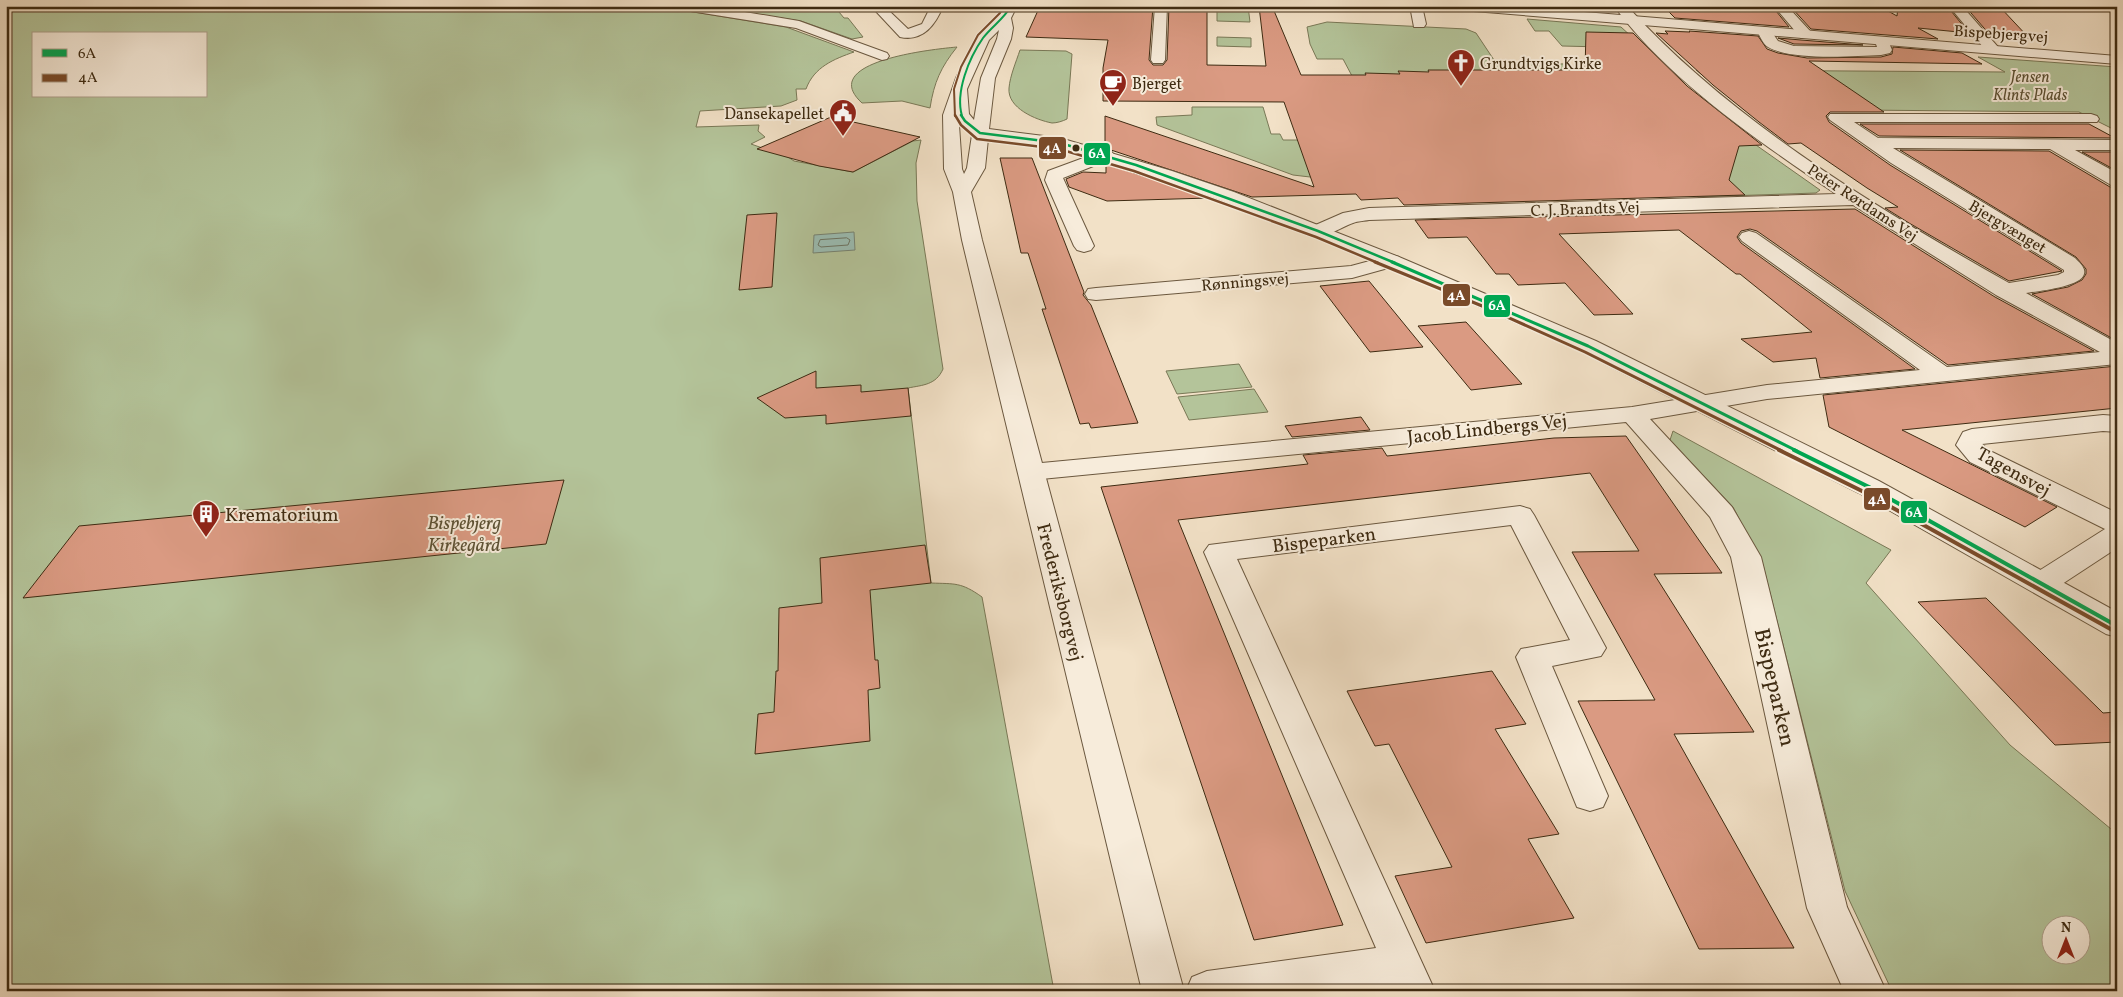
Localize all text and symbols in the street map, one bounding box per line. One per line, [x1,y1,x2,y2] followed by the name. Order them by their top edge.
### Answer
[1953,21,2049,49] street label: Bispebjergvej
[32,32,208,98] legend
[78,44,97,65] text: 6A
[1446,48,1476,87] church icon: Grundtvigs Kirke
[1480,54,1602,76] place label: Grundtvigs Kirke
[1993,67,2067,107] park label: Jensen Klints Plads
[78,68,98,89] text: 4A
[1098,68,1128,107] cafe icon: Bjerget
[1132,74,1183,96] place label: Bjerget
[828,98,858,137] public building icon: Dansekapellet
[724,104,824,126] place label: Dansekapellet
[1038,136,1067,160] line badge: 4A
[1043,140,1061,159] text: 4A
[1083,142,1111,166] line badge: 6A
[1071,143,1081,153] unlabelled marker
[1088,145,1106,164] text: 6A
[1802,160,1921,248] street label: Peter Rørdams Vej
[1964,196,2050,260] street label: Bjergvænget
[1530,197,1640,223] street label: C. J. Brandts Vej
[1201,268,1290,298] street label: Rønningsvej
[1442,283,1471,307] line badge: 4A
[1447,287,1465,306] text: 4A
[1483,294,1511,318] line badge: 6A
[1488,297,1506,316] text: 6A
[1406,409,1569,451] street label: Jacob Lindbergs Vej
[1971,442,2055,504] street label: Tagensvej
[1863,487,1891,511] line badge: 4A
[1868,491,1886,510] text: 4A
[191,499,221,538] building icon: Krematorium
[1900,500,1928,524] line badge: 6A
[225,503,339,529] place label: Krematorium
[1905,504,1923,523] text: 6A
[427,511,501,559] park label: Bispebjerg Kirkegård
[1029,521,1089,664] street label: Frederiksborgvej
[1271,522,1378,560] street label: Bispeparken
[1745,625,1802,750] street label: Bispeparken
[2040,914,2090,964] north arrow
[2061,919,2071,938] text: N

